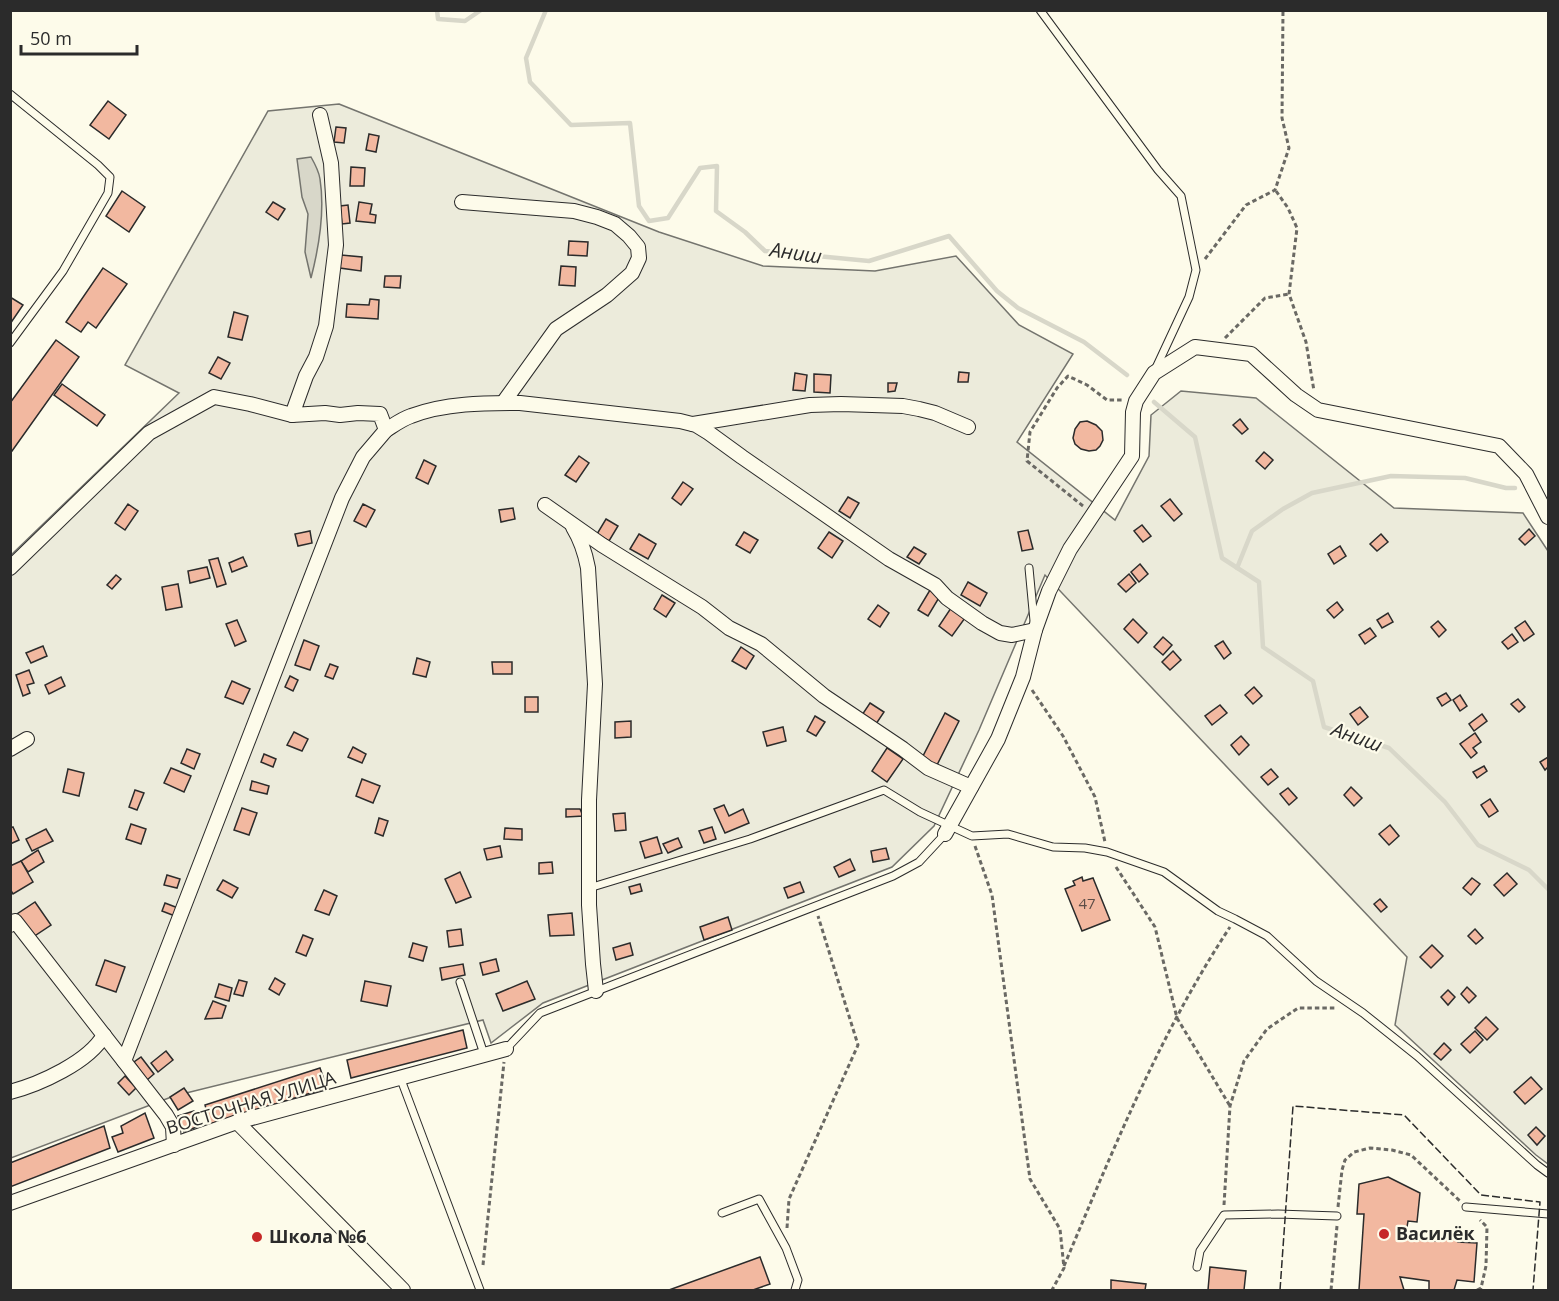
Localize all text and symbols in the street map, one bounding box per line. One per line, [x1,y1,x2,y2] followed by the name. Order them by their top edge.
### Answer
[21,18,136,56] scale bar
[30,26,72,50] text: 50 m
[766,235,824,269] water label: Аниш
[1326,714,1386,758] water label: Аниш
[1078,893,1096,913] house number: 47
[163,1065,339,1139] street label: ВОСТОЧНАЯ УЛИЦА
[1396,1221,1475,1245] place label: Василёк
[269,1224,367,1248] place label: Школа №6
[1377,1227,1391,1241] marker: Василёк
[250,1230,264,1244] marker: Школа №6

